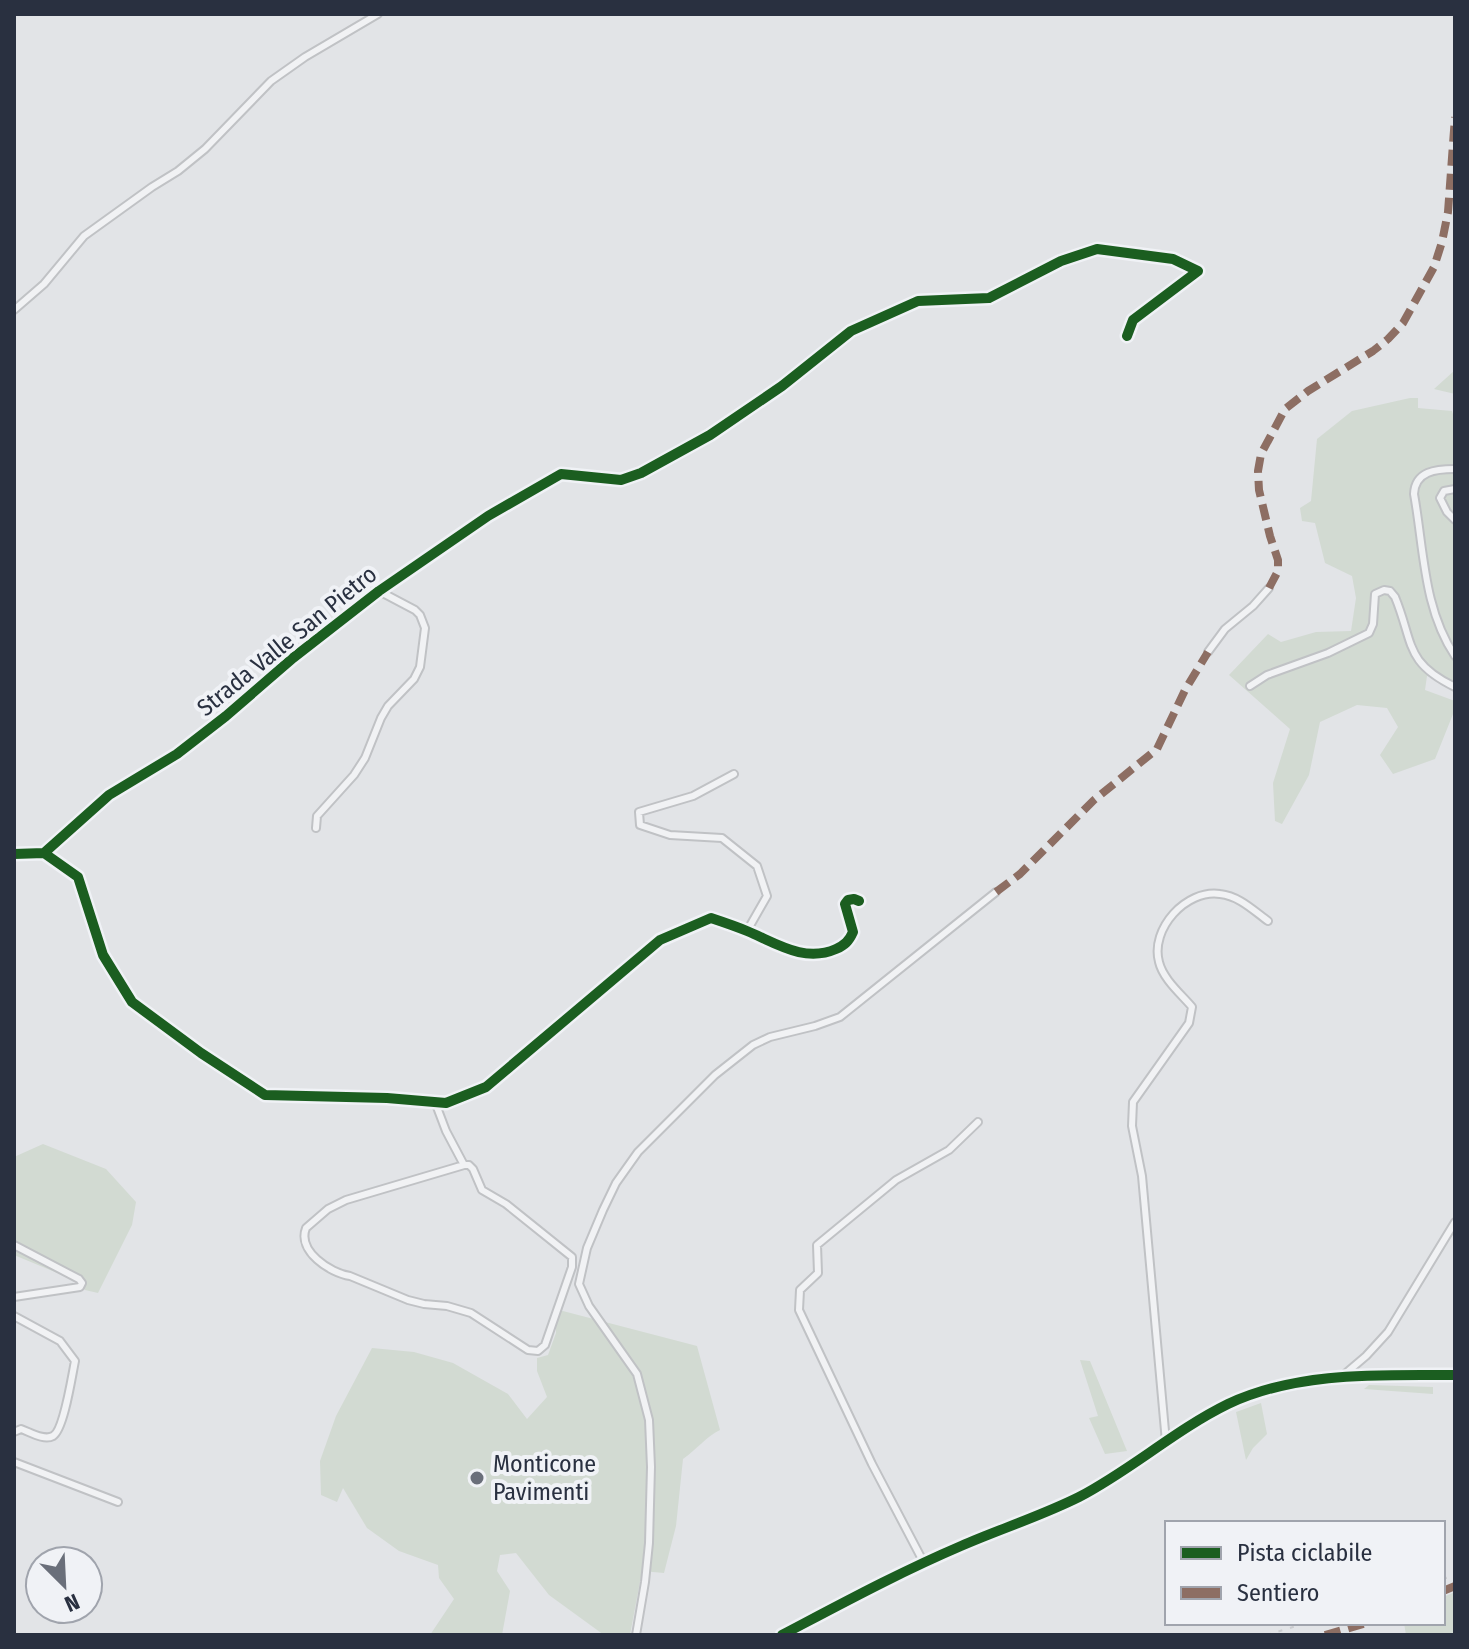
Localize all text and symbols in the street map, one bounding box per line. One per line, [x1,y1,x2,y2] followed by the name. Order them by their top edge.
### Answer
[192,560,382,722] street label: Strada Valle San Pietro
[493,1450,596,1506] place label: Monticone Pavimenti
[468,1469,486,1487] marker: Monticone Pavimenti
[1165,1521,1445,1625] legend
[1237,1539,1372,1567] text: Pista ciclabile
[24,1545,104,1625] north arrow
[1237,1579,1320,1607] text: Sentiero
[60,1588,83,1618] text: N

